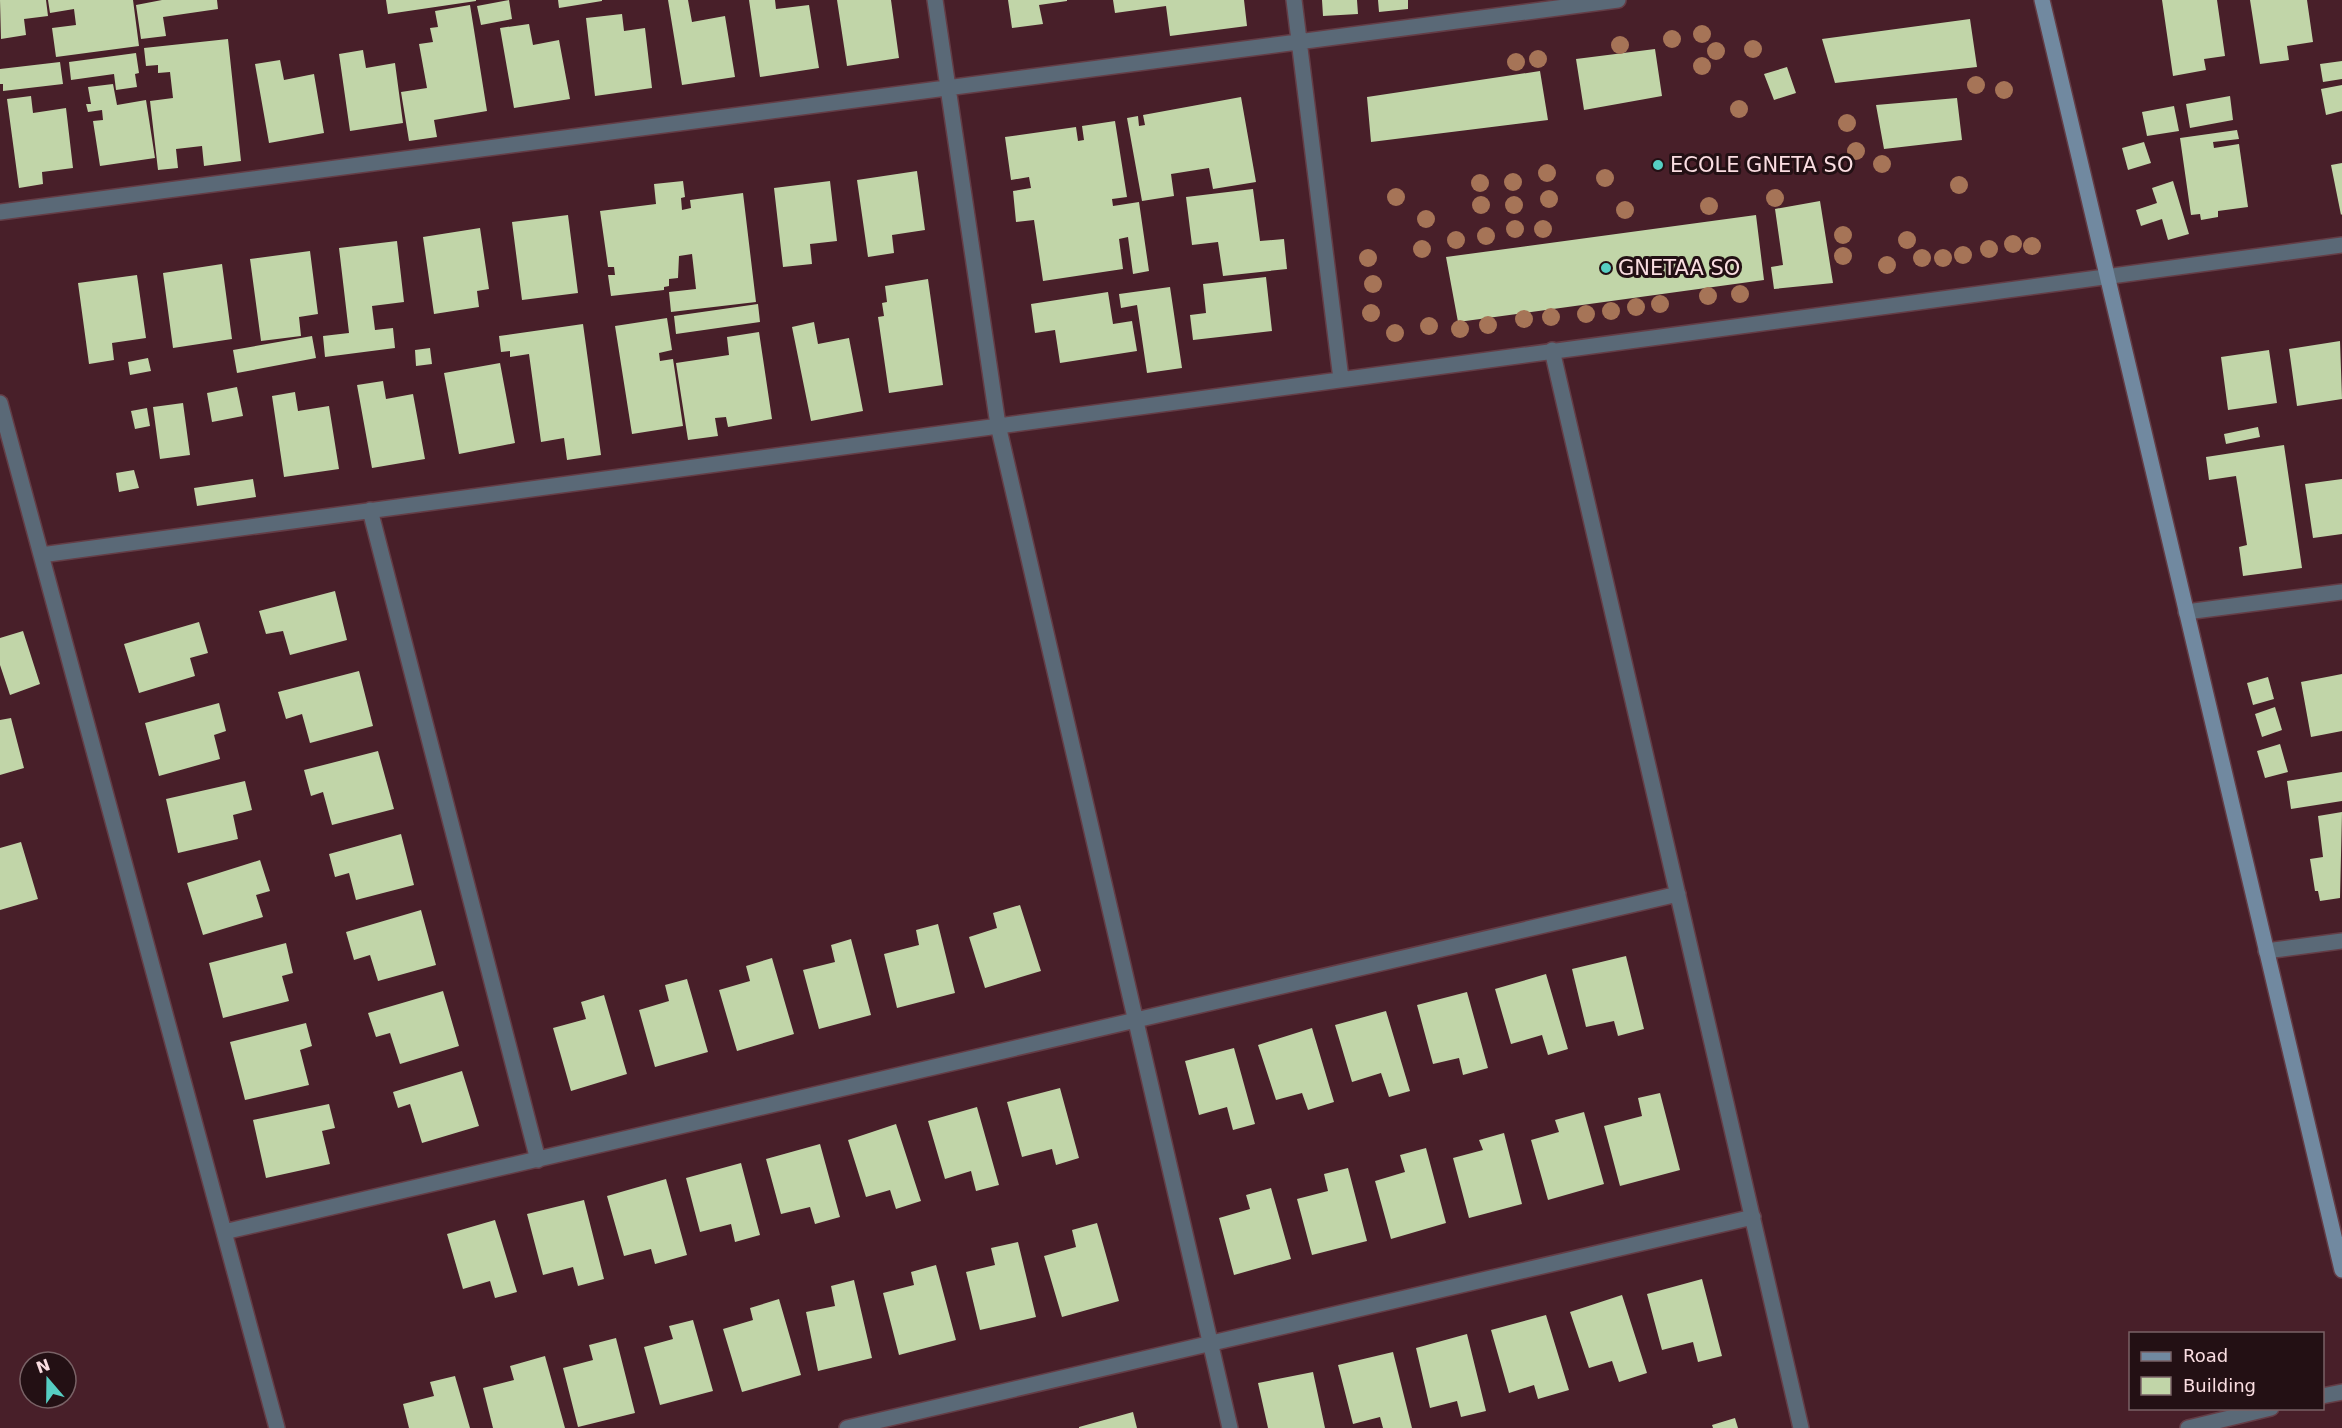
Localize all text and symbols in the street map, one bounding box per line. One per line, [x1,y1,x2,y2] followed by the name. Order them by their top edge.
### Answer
[1670,153,1853,177] place label: ECOLE GNETA SO
[1651,158,1665,172] marker: ECOLE GNETA SO
[1618,256,1740,280] place label: GNETAA SO
[1599,261,1613,275] marker: GNETAA SO
[2129,1332,2324,1410] legend
[2183,1345,2228,1366] text: Road
[18,1350,78,1410] north arrow
[33,1355,53,1378] text: N
[2183,1375,2256,1396] text: Building

